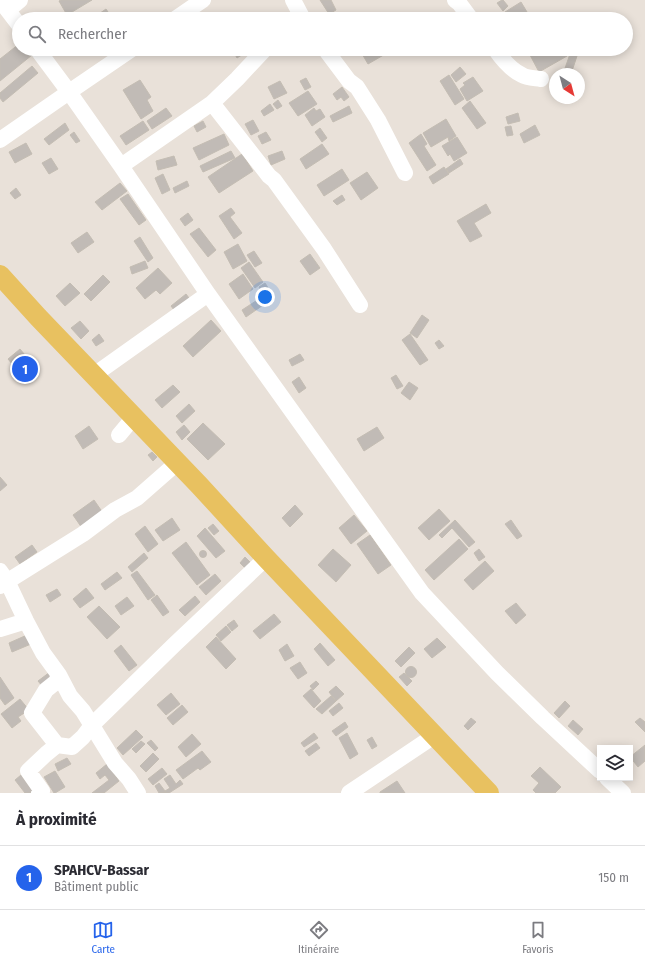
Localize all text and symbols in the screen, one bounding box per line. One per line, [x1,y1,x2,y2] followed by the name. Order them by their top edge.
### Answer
[12,12,633,56] search box
[26,23,48,45] icon: search
[58,25,127,43] text: Rechercher
[549,68,585,104] north arrow
[255,287,275,307] your location
[12,354,38,384] pin: 1
[597,745,633,781] map controls
[597,745,633,781] button: layers
[16,809,97,830] text: À proximité
[54,861,149,879] text: SPAHCV-Bassar
[26,870,32,885] text: 1
[598,870,629,885] text: 150 m
[54,879,139,894] text: Bâtiment public
[91,919,115,956] tab: Carte
[298,919,339,956] tab: Itinéraire
[522,919,553,956] tab: Favoris

